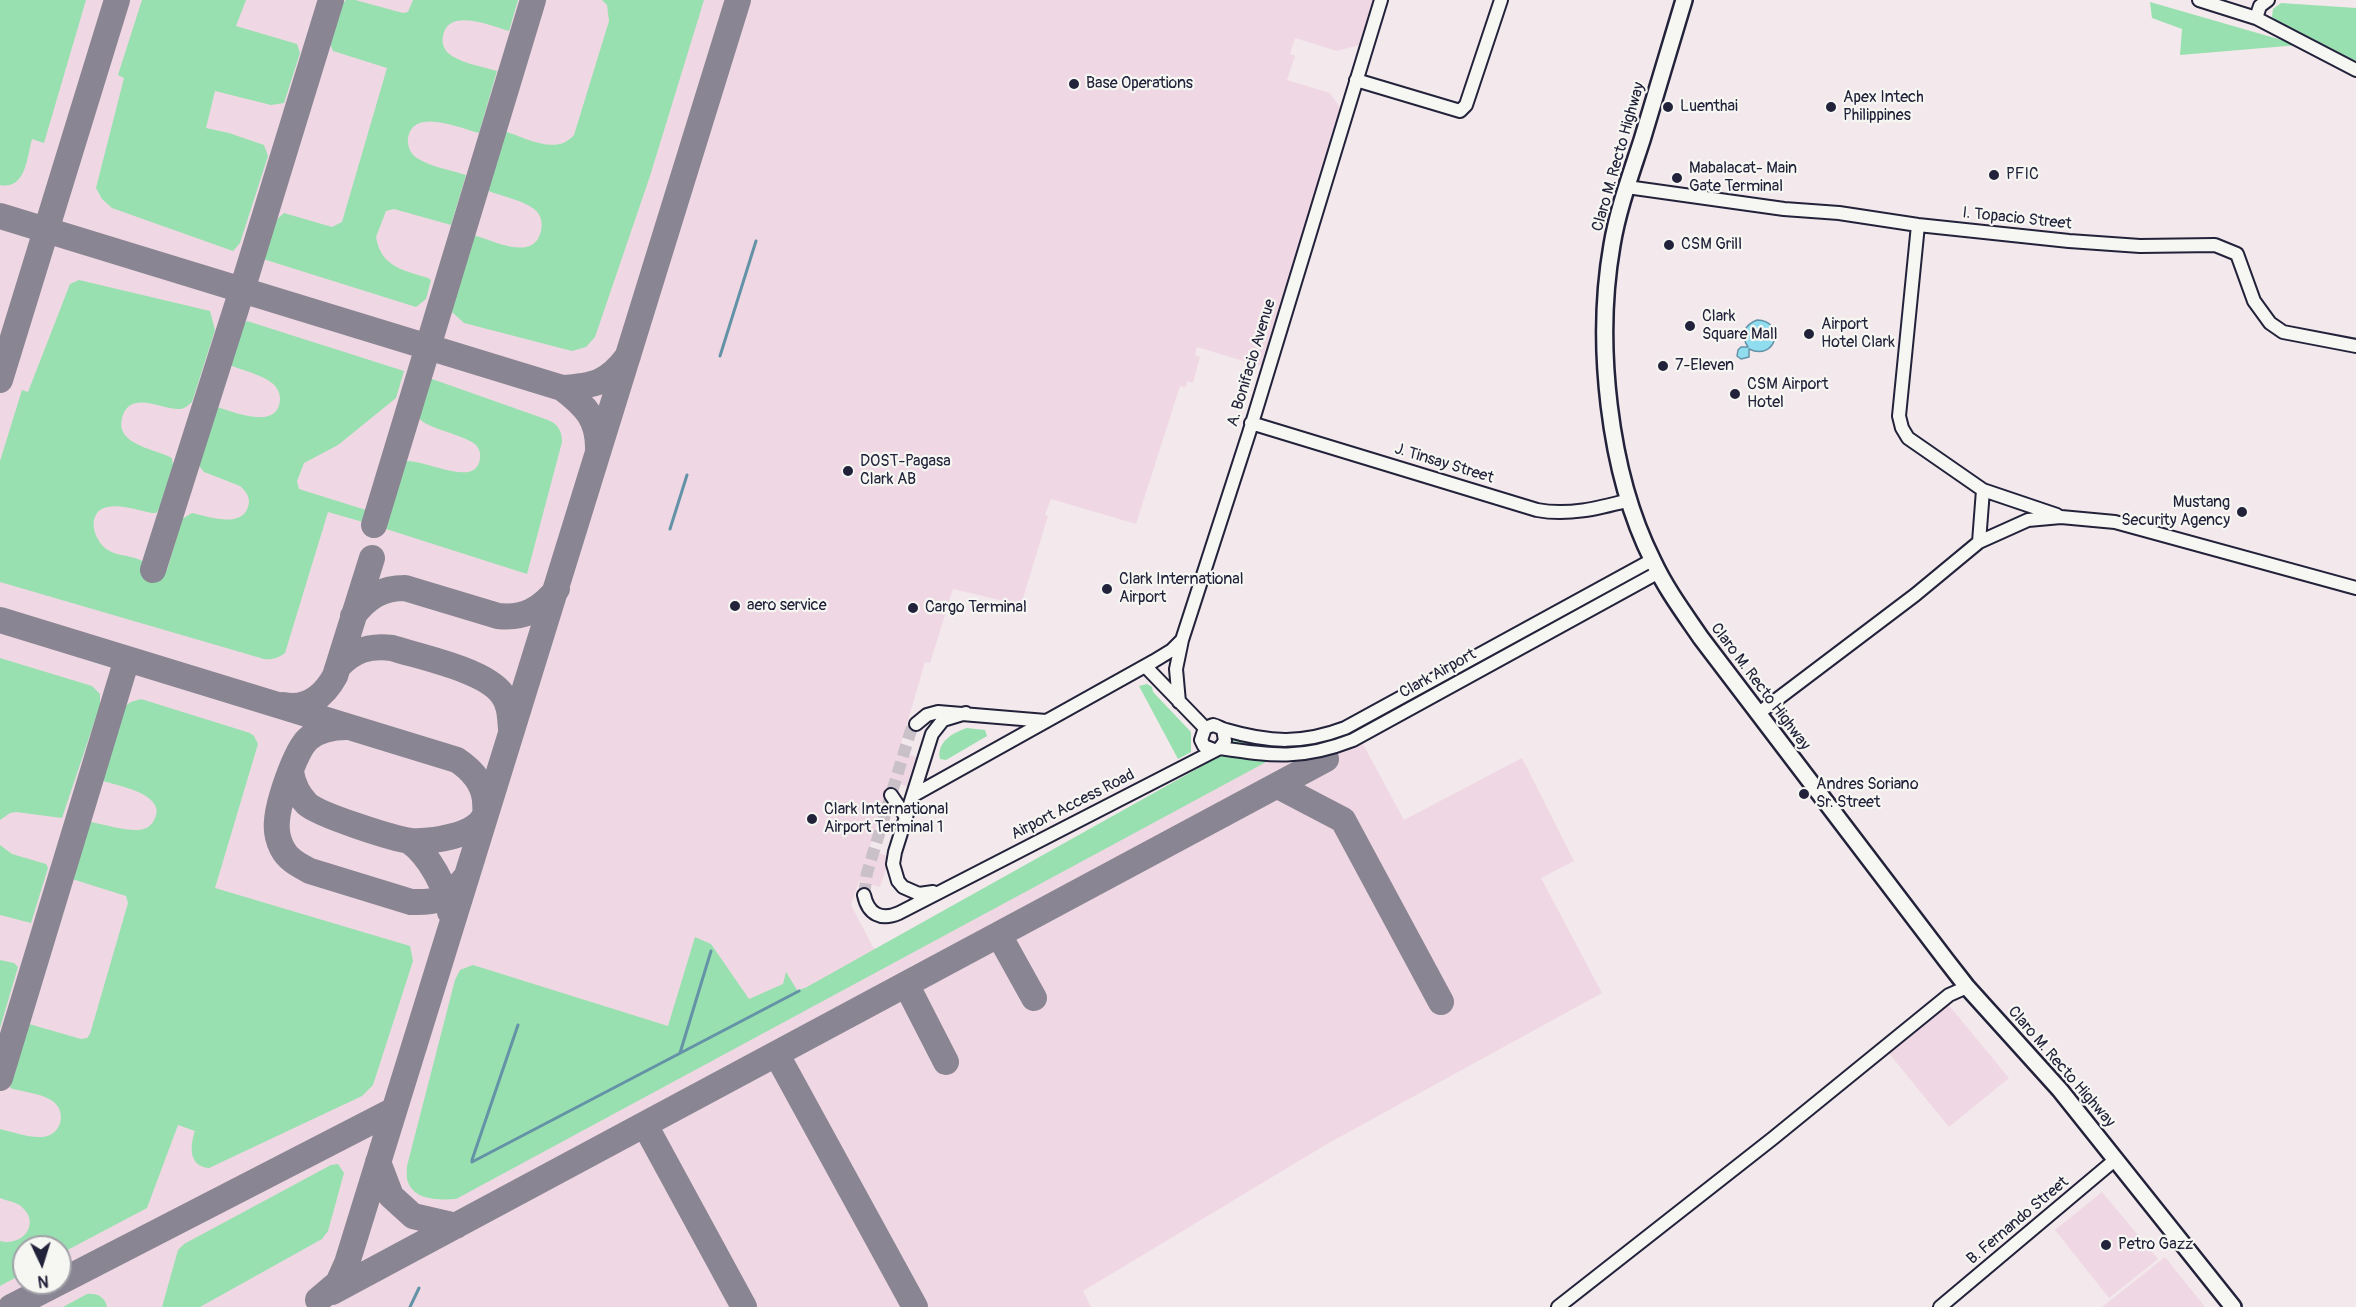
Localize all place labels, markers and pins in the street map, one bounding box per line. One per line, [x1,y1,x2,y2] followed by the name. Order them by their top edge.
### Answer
[1086,74,1193,94] place label: Base Operations
[1067,77,1081,91] marker: Base Operations
[1843,88,1924,126] place label: Apex Intech Philippines
[1680,97,1738,117] place label: Luenthai
[1661,100,1675,114] marker: Luenthai
[1824,100,1838,114] marker: Apex Intech Philippines
[1689,159,1797,197] place label: Mabalacat- Main Gate Terminal
[2006,165,2039,185] place label: PFIC
[1987,168,2001,182] marker: PFIC
[1670,171,1684,185] marker: Mabalacat- Main Gate Terminal
[1681,235,1742,255] place label: CSM Grill
[1662,238,1676,252] marker: CSM Grill
[1702,307,1778,345] place label: Clark Square Mall
[1821,315,1895,353] place label: Airport Hotel Clark
[1683,319,1697,333] marker: Clark Square Mall
[1802,327,1816,341] marker: Airport Hotel Clark
[1675,356,1734,376] place label: 7-Eleven
[1656,359,1670,373] marker: 7-Eleven
[1747,375,1828,413] place label: CSM Airport Hotel
[1728,387,1742,401] marker: CSM Airport Hotel
[860,452,951,490] place label: DOST-Pagasa Clark AB
[841,464,855,478] marker: DOST-Pagasa Clark AB
[2121,493,2230,531] place label: Mustang Security Agency
[2235,505,2249,519] marker: Mustang Security Agency
[1119,570,1243,608] place label: Clark International Airport
[1100,582,1114,596] marker: Clark International Airport
[747,596,827,616] place label: aero service
[925,598,1027,618] place label: Cargo Terminal
[728,599,742,613] marker: aero service
[906,601,920,615] marker: Cargo Terminal
[1816,775,1919,813] place label: Andres Soriano Sr. Street
[1797,787,1811,801] marker: Andres Soriano Sr. Street
[824,800,948,838] place label: Clark International Airport Terminal 1
[805,812,819,826] marker: Clark International Airport Terminal 1
[2118,1235,2193,1255] place label: Petro Gazz
[2099,1238,2113,1252] marker: Petro Gazz

